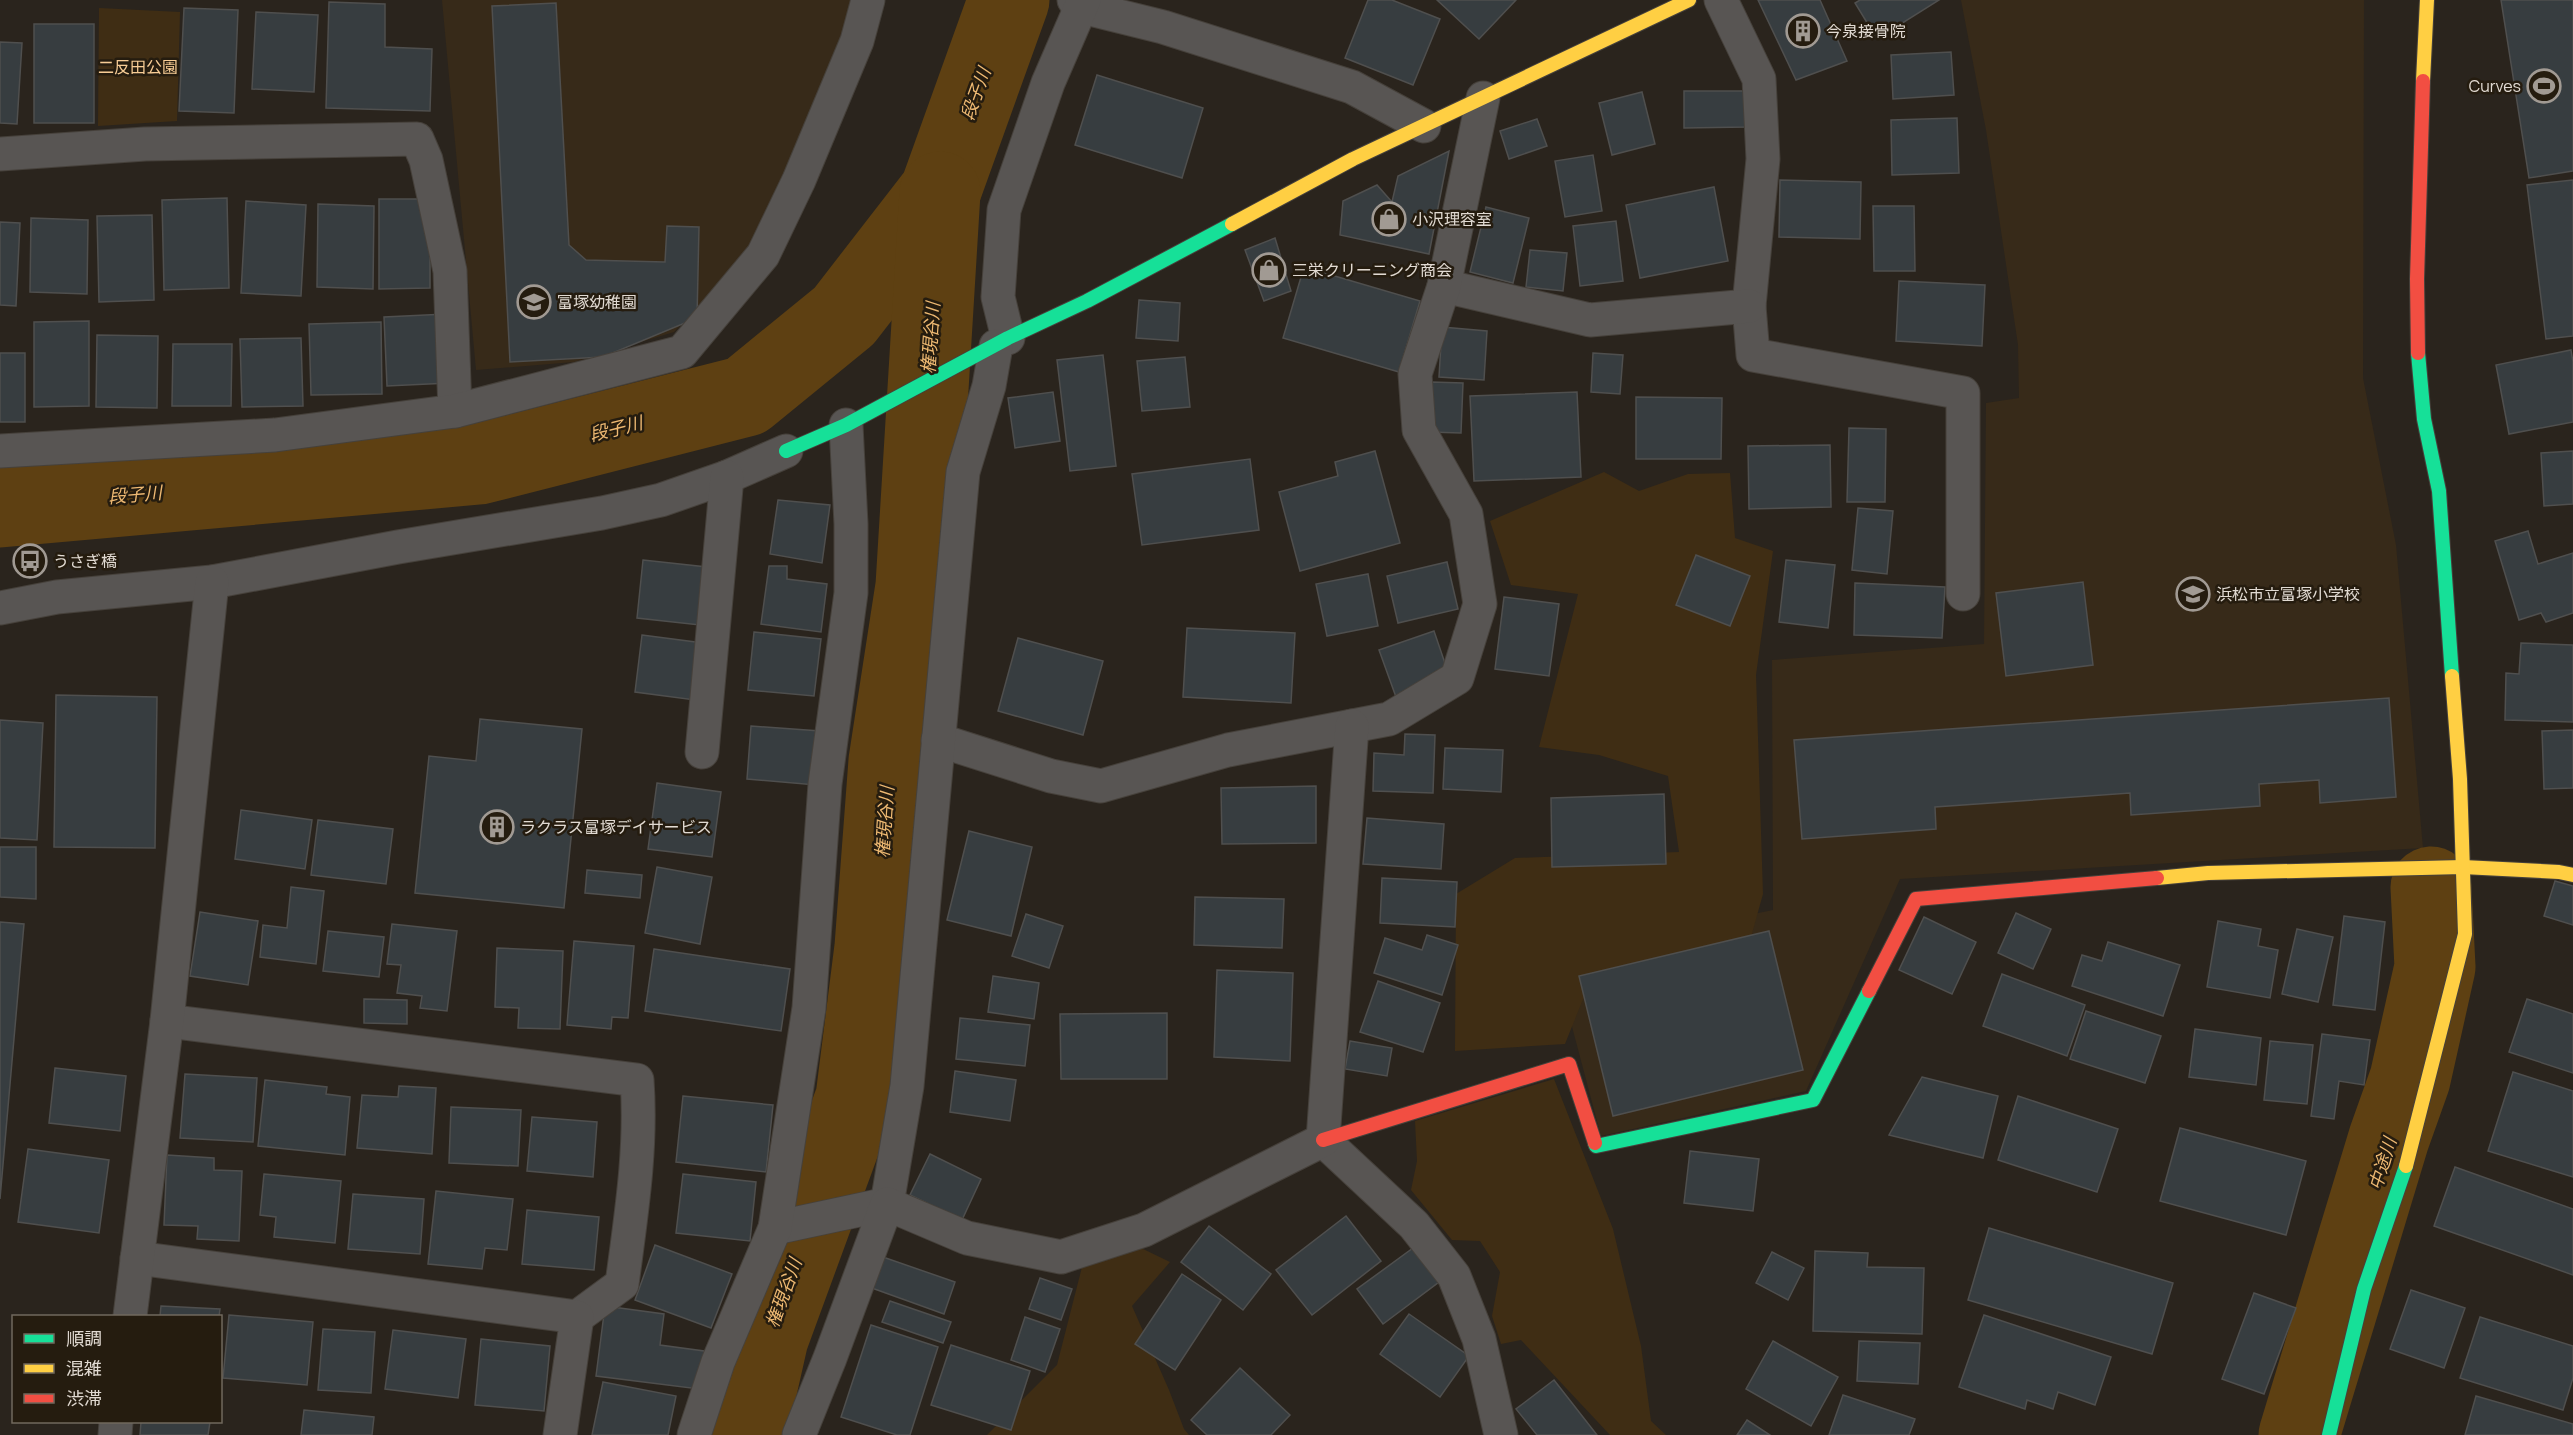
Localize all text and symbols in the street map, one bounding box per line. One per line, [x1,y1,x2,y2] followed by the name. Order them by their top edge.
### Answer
[1785,13,1821,49] building icon: 今泉接骨院
[1826,20,1906,42] place label: 今泉接骨院
[98,56,178,78] park label: 二反田公園
[955,62,996,123] water label: 段子川
[2526,68,2562,104] sports icon: Curves
[2469,75,2521,97] place label: Curves
[1371,201,1407,237] shop icon: 小沢理容室
[1412,208,1492,230] place label: 小沢理容室
[1251,252,1287,288] shop icon: 三栄クリーニング商会
[1292,259,1452,281] place label: 三栄クリーニング商会
[516,284,552,320] school or university icon: 富塚幼稚園
[557,291,637,313] place label: 富塚幼稚園
[916,299,945,375] water label: 権現谷川
[587,409,647,446] water label: 段子川
[107,480,165,508] water label: 段子川
[12,543,48,579] bus stop icon: うさぎ橋
[53,550,117,572] place label: うさぎ橋
[2175,576,2211,612] school or university icon: 浜松市立富塚小学校
[2216,583,2360,605] place label: 浜松市立富塚小学校
[870,783,899,859] water label: 権現谷川
[479,809,515,845] building icon: ラクラス富塚デイサービス
[520,816,712,838] place label: ラクラス富塚デイサービス
[2363,1132,2402,1193] water label: 中途川
[759,1253,807,1331] water label: 権現谷川
[12,1315,222,1423] legend
[66,1326,102,1350] text: 順調
[66,1356,102,1380] text: 混雑
[66,1386,102,1410] text: 渋滞

